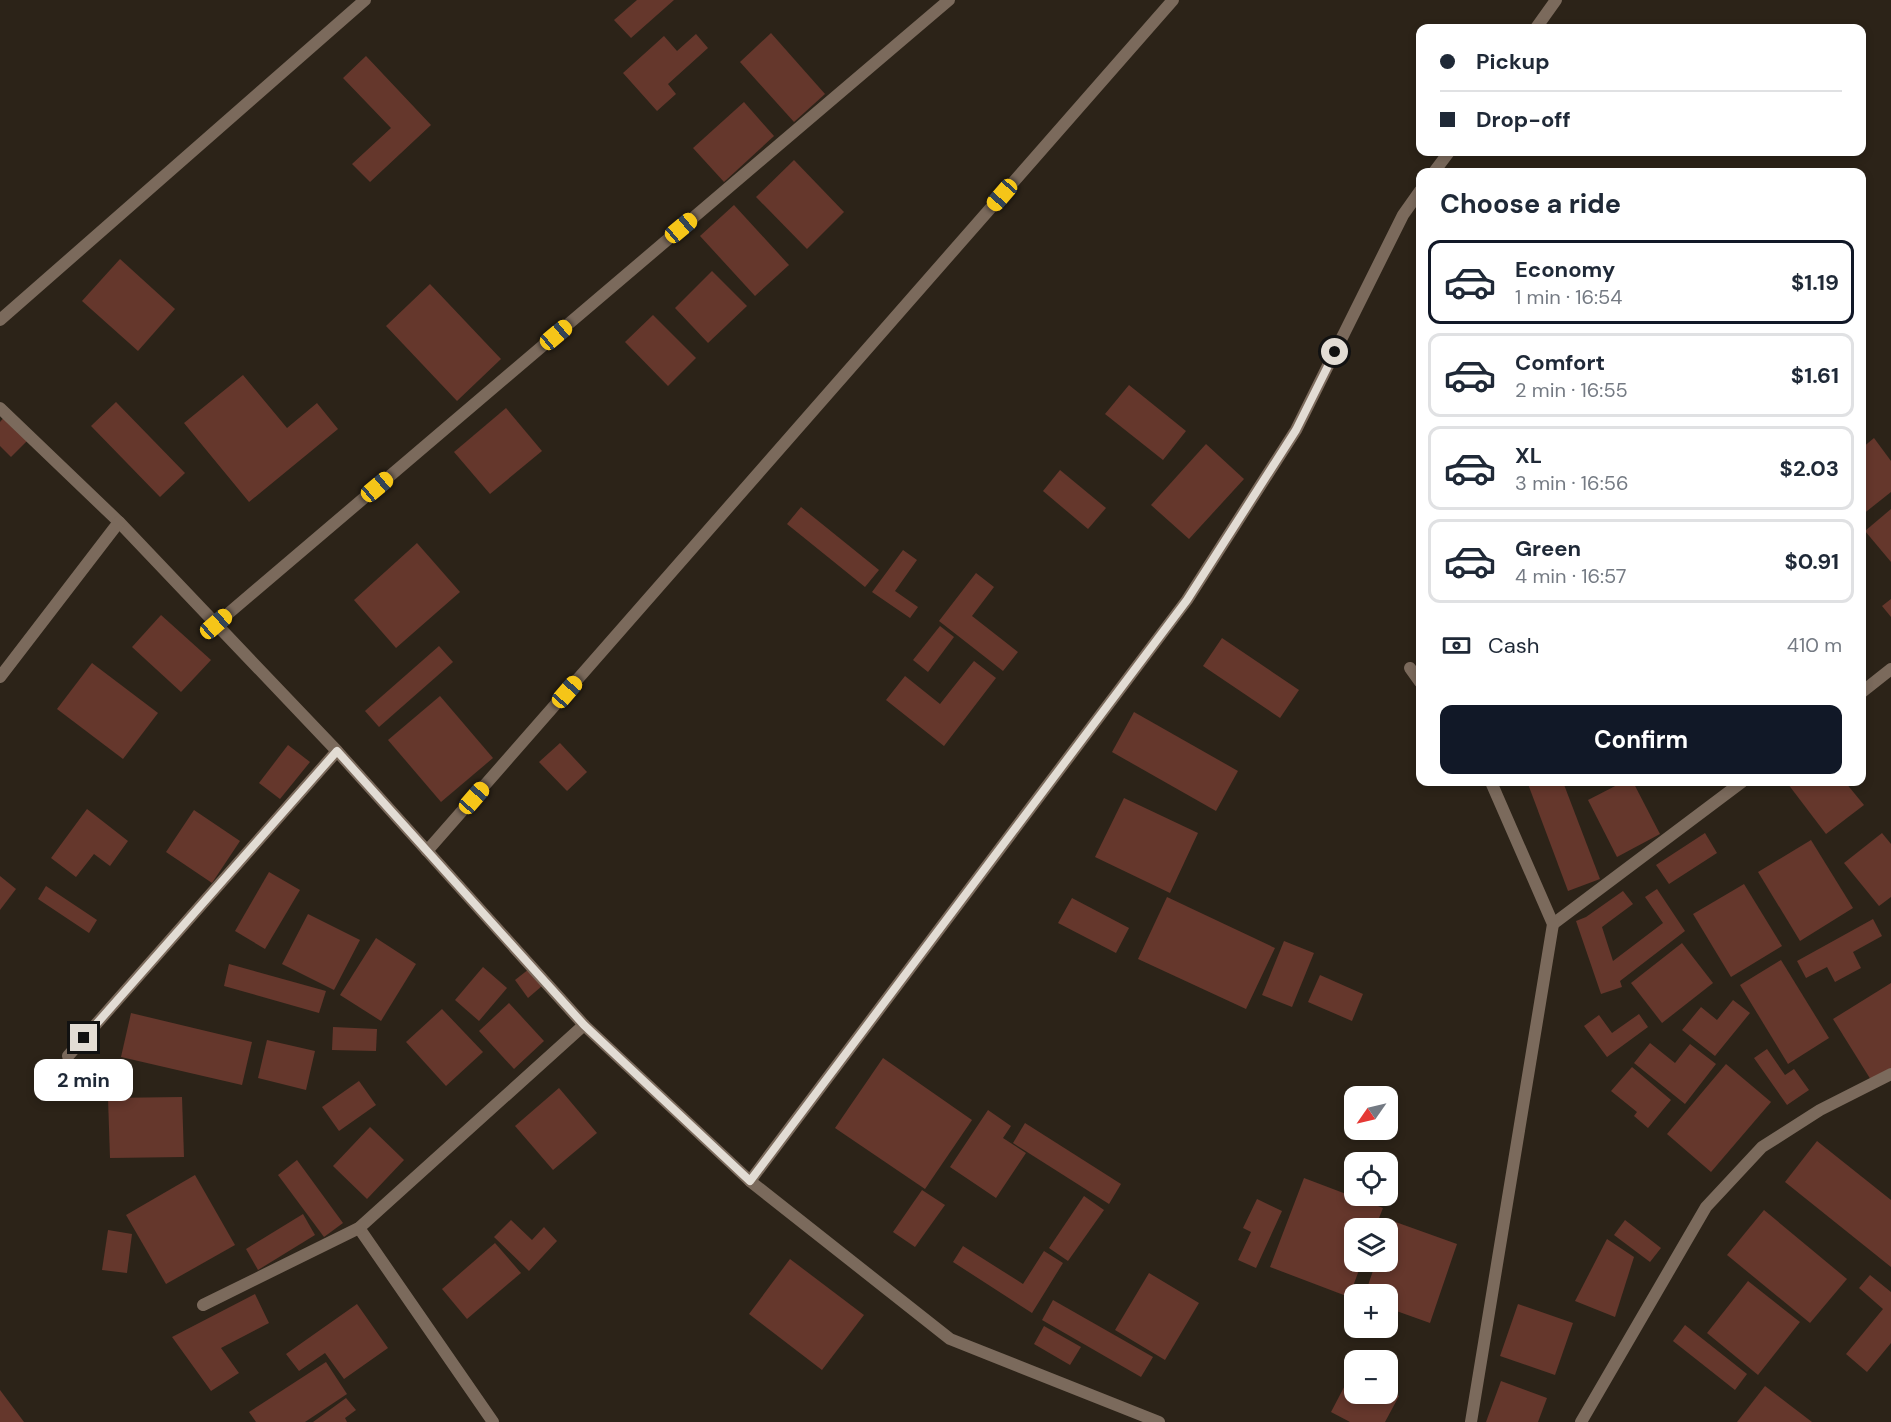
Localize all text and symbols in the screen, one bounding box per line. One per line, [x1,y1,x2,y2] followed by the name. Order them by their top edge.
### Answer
[1476,47,1550,76] text: Pickup
[1476,105,1571,134] text: Drop-off
[983,176,1021,214] car
[1440,186,1621,221] text: Choose a ride
[661,210,701,246] car
[1443,255,1497,309] icon: car
[1515,255,1615,284] text: Economy
[1791,268,1839,297] text: $1.19
[1515,284,1622,310] text: 1 min · 16:54
[536,317,576,353] car
[1321,338,1348,365] route start
[1443,348,1497,402] icon: car
[1515,348,1605,377] text: Comfort
[1791,361,1839,390] text: $1.61
[1515,377,1628,403] text: 2 min · 16:55
[1443,441,1497,495] icon: car
[1515,441,1542,470] text: XL
[1780,454,1839,483] text: $2.03
[357,469,397,505] car
[1515,470,1628,496] text: 3 min · 16:56
[1443,534,1497,588] icon: car
[1515,534,1581,563] text: Green
[1784,547,1839,576] text: $0.91
[1515,563,1627,589] text: 4 min · 16:57
[197,605,235,643] car
[1440,629,1473,662] icon: cash
[1488,631,1539,660] text: Cash
[1787,632,1842,658] text: 410 m
[548,673,586,711] car
[1440,705,1842,774] button: Confirm
[455,779,493,817] car
[70,1024,97,1051] route end
[34,1059,134,1101] callout: 2 min
[57,1067,110,1093] text: 2 min
[1344,1086,1398,1140] north arrow
[1344,1086,1398,1404] map controls
[1344,1152,1398,1206] button: locate
[1344,1218,1398,1272] button: layers
[1344,1284,1398,1338] button: +
[1344,1350,1398,1404] button: −

